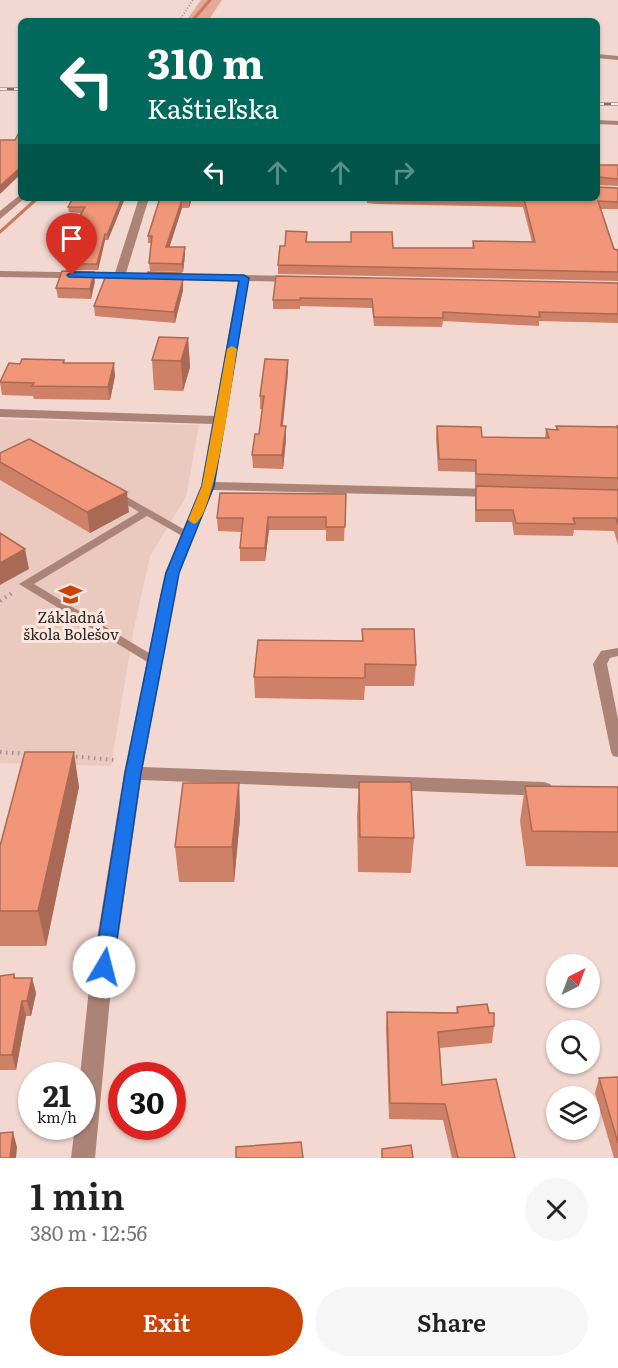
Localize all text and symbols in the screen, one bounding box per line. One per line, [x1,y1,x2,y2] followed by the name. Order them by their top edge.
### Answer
[147,30,264,92] text: 310 m
[48,42,126,120] icon: left
[147,87,279,127] text: Kaštieľska
[198,156,231,189] icon: left
[261,156,294,189] icon: ahead
[324,156,357,189] icon: ahead
[387,156,420,189] icon: right
[46,213,97,275] pin
[55,222,88,255] icon: arrive
[58,581,84,607] school or university icon: Základná škola Bolešov
[23,605,119,645] place label: Základná škola Bolešov
[72,935,136,999] position arrow
[546,954,600,1008] north arrow
[546,954,600,1140] map controls
[546,1020,600,1074] button: search
[108,1062,186,1140] speed limit sign: 30
[43,1072,71,1116] text: 21
[546,1086,600,1140] button: layers
[37,1105,77,1128] text: km/h
[30,1168,125,1221] text: 1 min
[525,1178,588,1241] button: close
[30,1217,147,1247] text: 380 m · 12:56
[30,1287,303,1356] button: Exit
[315,1287,588,1356] button: Share

